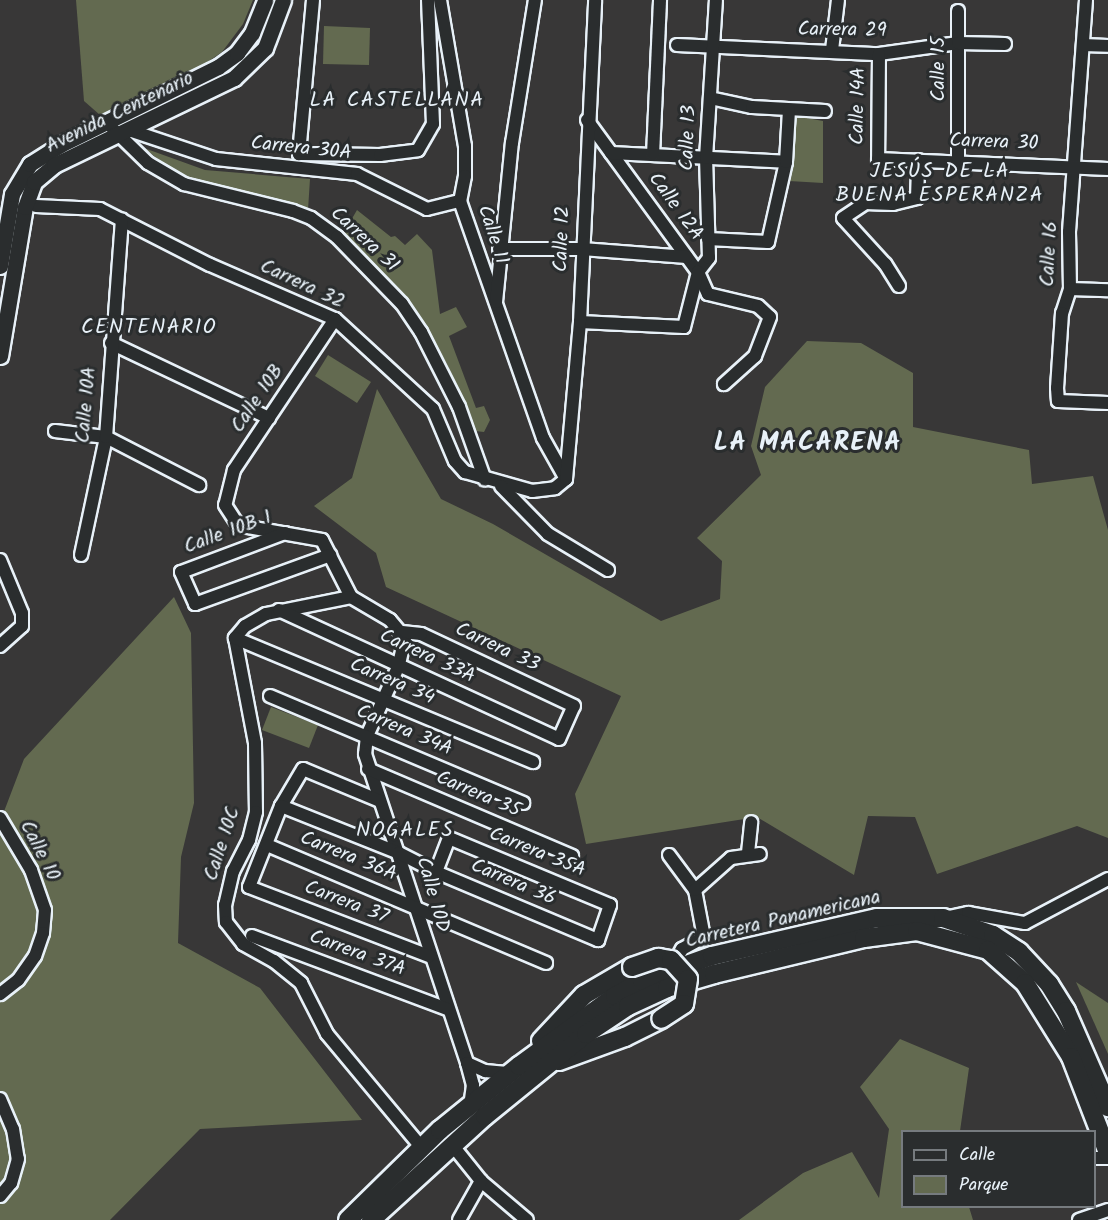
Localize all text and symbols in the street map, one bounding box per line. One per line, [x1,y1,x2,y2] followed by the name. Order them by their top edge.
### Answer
[797,18,887,44] street label: Carrera 29
[927,36,951,102] street label: Calle 15
[42,67,198,159] street label: Avenida Centenario
[846,67,872,145] street label: Calle 14A
[310,88,484,114] district label: LA CASTELLANA
[676,105,702,171] street label: Calle 13
[949,129,1039,157] street label: Carrera 30
[249,132,353,166] street label: Carrera 30A
[836,159,1044,209] district label: JESÚS DE LA BUENA ESPERANZA
[642,168,708,246] street label: Calle 12A
[325,202,403,278] street label: Carrera 31
[471,202,513,268] street label: Calle 11
[550,206,576,272] street label: Calle 12
[1036,221,1064,287] street label: Calle 16
[256,255,348,315] street label: Carrera 32
[81,315,217,341] district label: CENTENARIO
[226,360,290,438] street label: Calle 10B
[72,366,102,444] street label: Calle 10A
[714,428,902,460] district label: LA MACARENA
[181,506,275,560] street label: Calle 10B 1
[451,618,543,678] street label: Carrera 33
[375,624,479,690] street label: Carrera 33A
[346,653,438,711] street label: Carrera 34
[352,700,456,762] street label: Carrera 34A
[432,766,524,824] street label: Carrera 35
[200,804,246,884] street label: Calle 10C
[14,817,64,885] street label: Calle 10
[356,818,454,844] district label: NOGALES
[485,823,589,883] street label: Carrera 35A
[296,827,400,887] street label: Carrera 36A
[467,854,559,912] street label: Carrera 36
[410,855,454,935] street label: Calle 10D
[301,876,391,930] street label: Carrera 37
[683,886,883,954] street label: Carretera Panamericana
[306,926,408,982] street label: Carrera 37A
[901,1130,1096,1208] legend
[959,1141,995,1170] text: Calle
[959,1171,1008,1200] text: Parque

